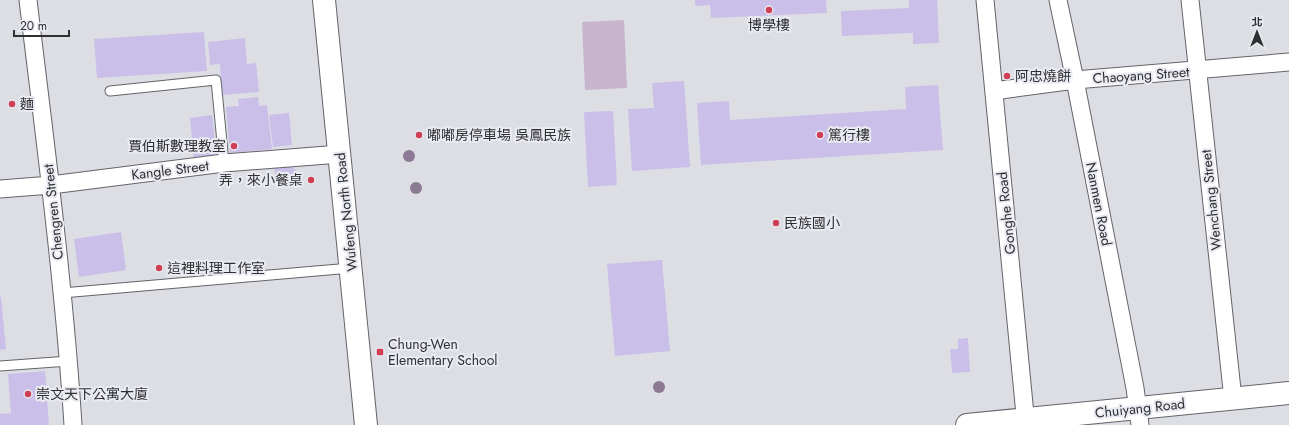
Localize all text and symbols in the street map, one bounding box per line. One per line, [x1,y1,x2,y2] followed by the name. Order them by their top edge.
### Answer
[764,5,774,15] marker: 博學樓
[14,12,69,38] scale bar
[1237,12,1277,52] north arrow
[1252,14,1263,30] text: 北
[748,15,790,35] place label: 博學樓
[20,17,47,35] text: 20 m
[1092,62,1191,88] street label: Chaoyang Street
[1015,66,1071,86] place label: 阿忠燒餅
[1002,71,1012,81] marker: 阿忠燒餅
[20,94,34,114] place label: 麵
[7,99,17,109] marker: 麵
[427,125,571,145] place label: 嘟嘟房停車場 吳鳳民族
[828,125,870,145] place label: 篤行樓
[414,130,424,140] marker: 嘟嘟房停車場 吳鳳民族
[815,130,825,140] marker: 篤行樓
[128,136,226,156] place label: 賈伯斯數理教室
[229,141,239,151] marker: 賈伯斯數理教室
[1196,148,1226,251] street label: Wenchang Street
[330,152,362,272] street label: Wufeng North Road
[130,155,211,185] street label: Kangle Street
[1081,160,1117,248] street label: Nanmen Road
[38,162,68,261] street label: Chengren Street
[219,170,303,190] place label: 弄，來小餐桌
[992,171,1020,255] street label: Gonghe Road
[306,175,316,185] marker: 弄，來小餐桌
[784,213,840,233] place label: 民族國小
[771,218,781,228] marker: 民族國小
[167,258,265,278] place label: 這裡料理工作室
[154,263,164,273] marker: 這裡料理工作室
[388,334,498,370] place label: Chung-Wen Elementary School
[375,347,385,357] marker: Chung-Wen Elementary School
[36,384,148,404] place label: 崇文天下公寓大廈
[23,389,33,399] marker: 崇文天下公寓大廈
[1094,393,1186,423] street label: Chuiyang Road

